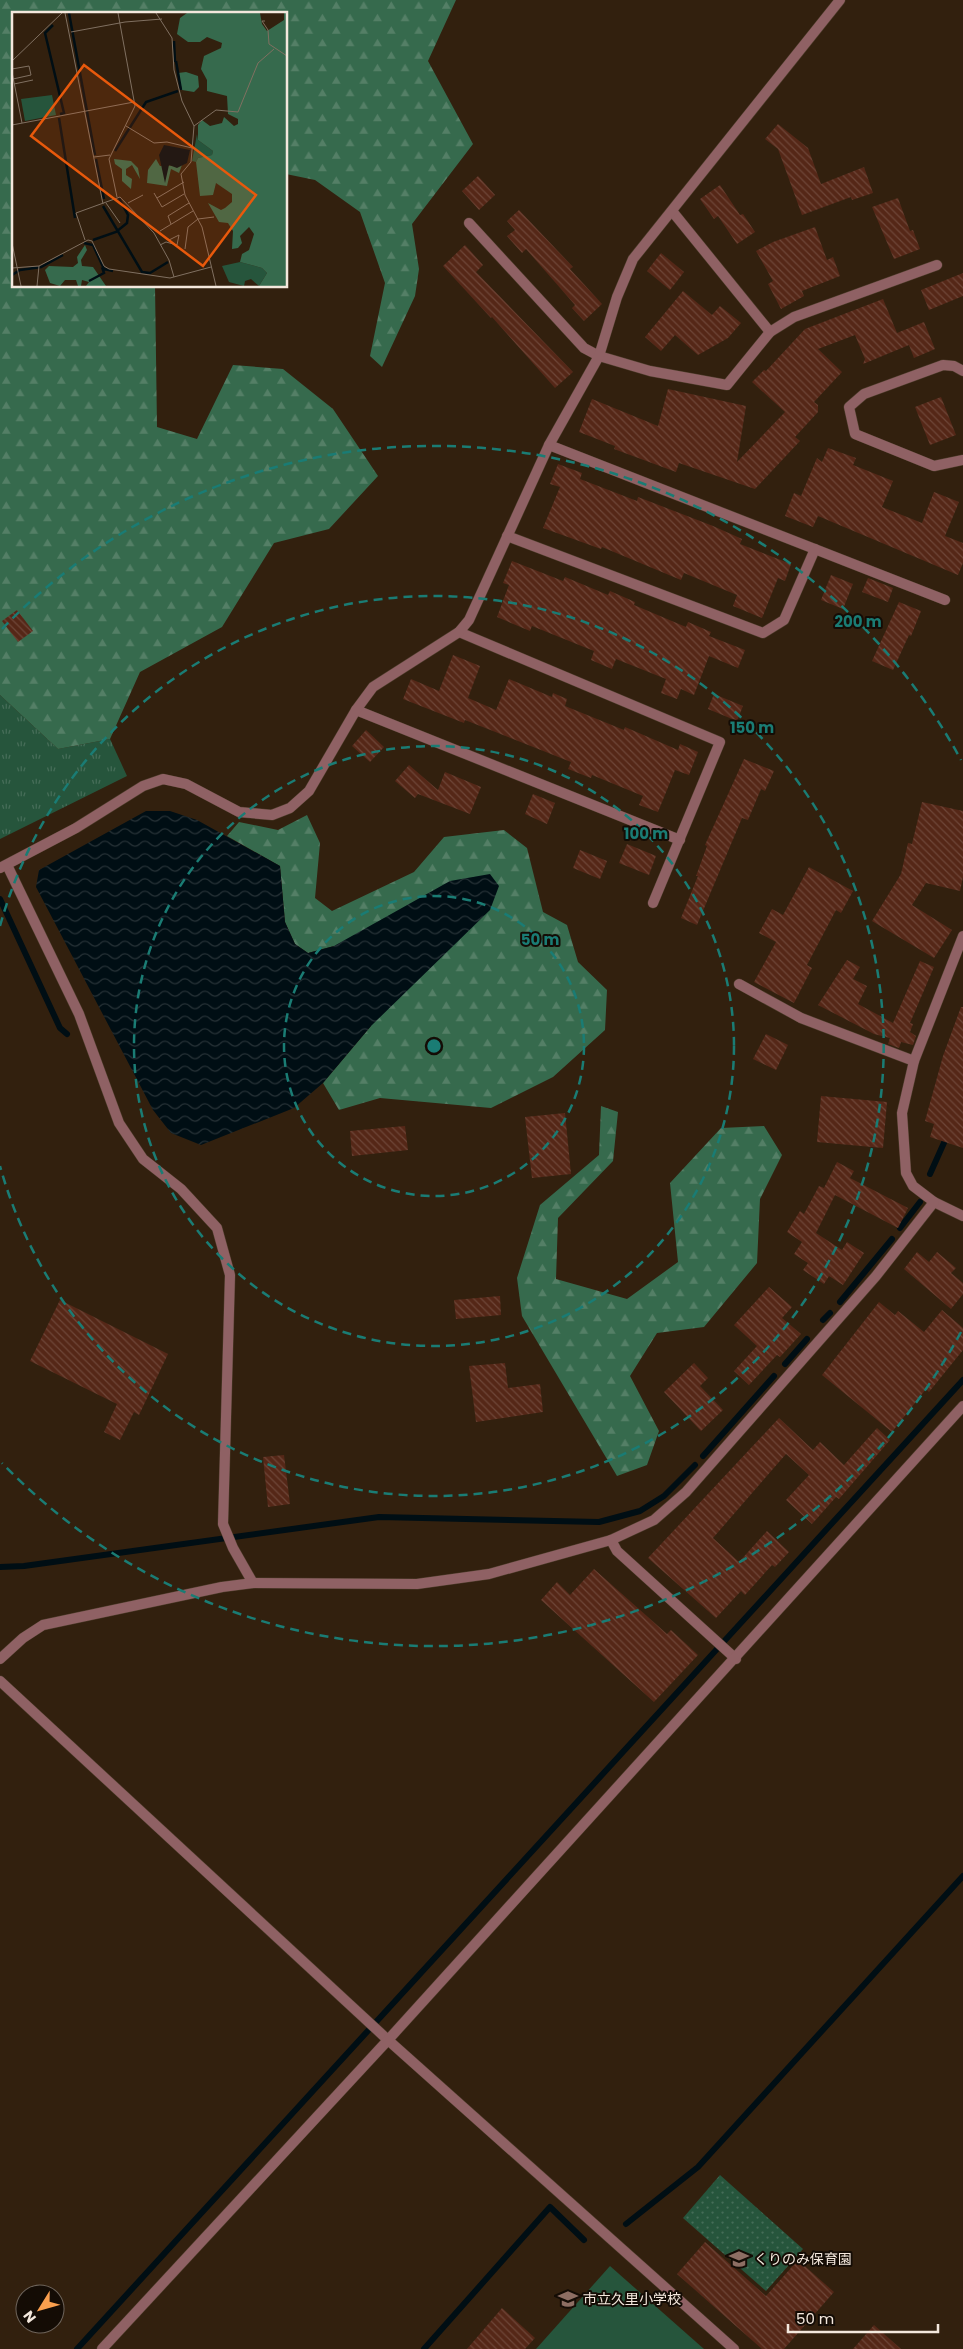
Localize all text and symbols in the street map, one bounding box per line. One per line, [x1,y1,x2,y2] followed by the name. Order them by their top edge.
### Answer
[12,12,288,288] inset map
[834,611,882,632] text: 200 m
[730,717,774,738] text: 150 m
[624,823,668,844] text: 100 m
[521,929,559,950] text: 50 m
[425,1037,443,1055] centre of rings
[728,2248,750,2270] school or university icon: くりのみ保育園
[754,2249,852,2269] place label: くりのみ保育園
[15,2284,65,2334] north arrow
[557,2288,579,2310] school or university icon: 市立久里小学校
[583,2289,681,2309] place label: 市立久里小学校
[788,2302,938,2334] scale bar
[18,2307,41,2327] text: N
[796,2308,834,2329] text: 50 m

